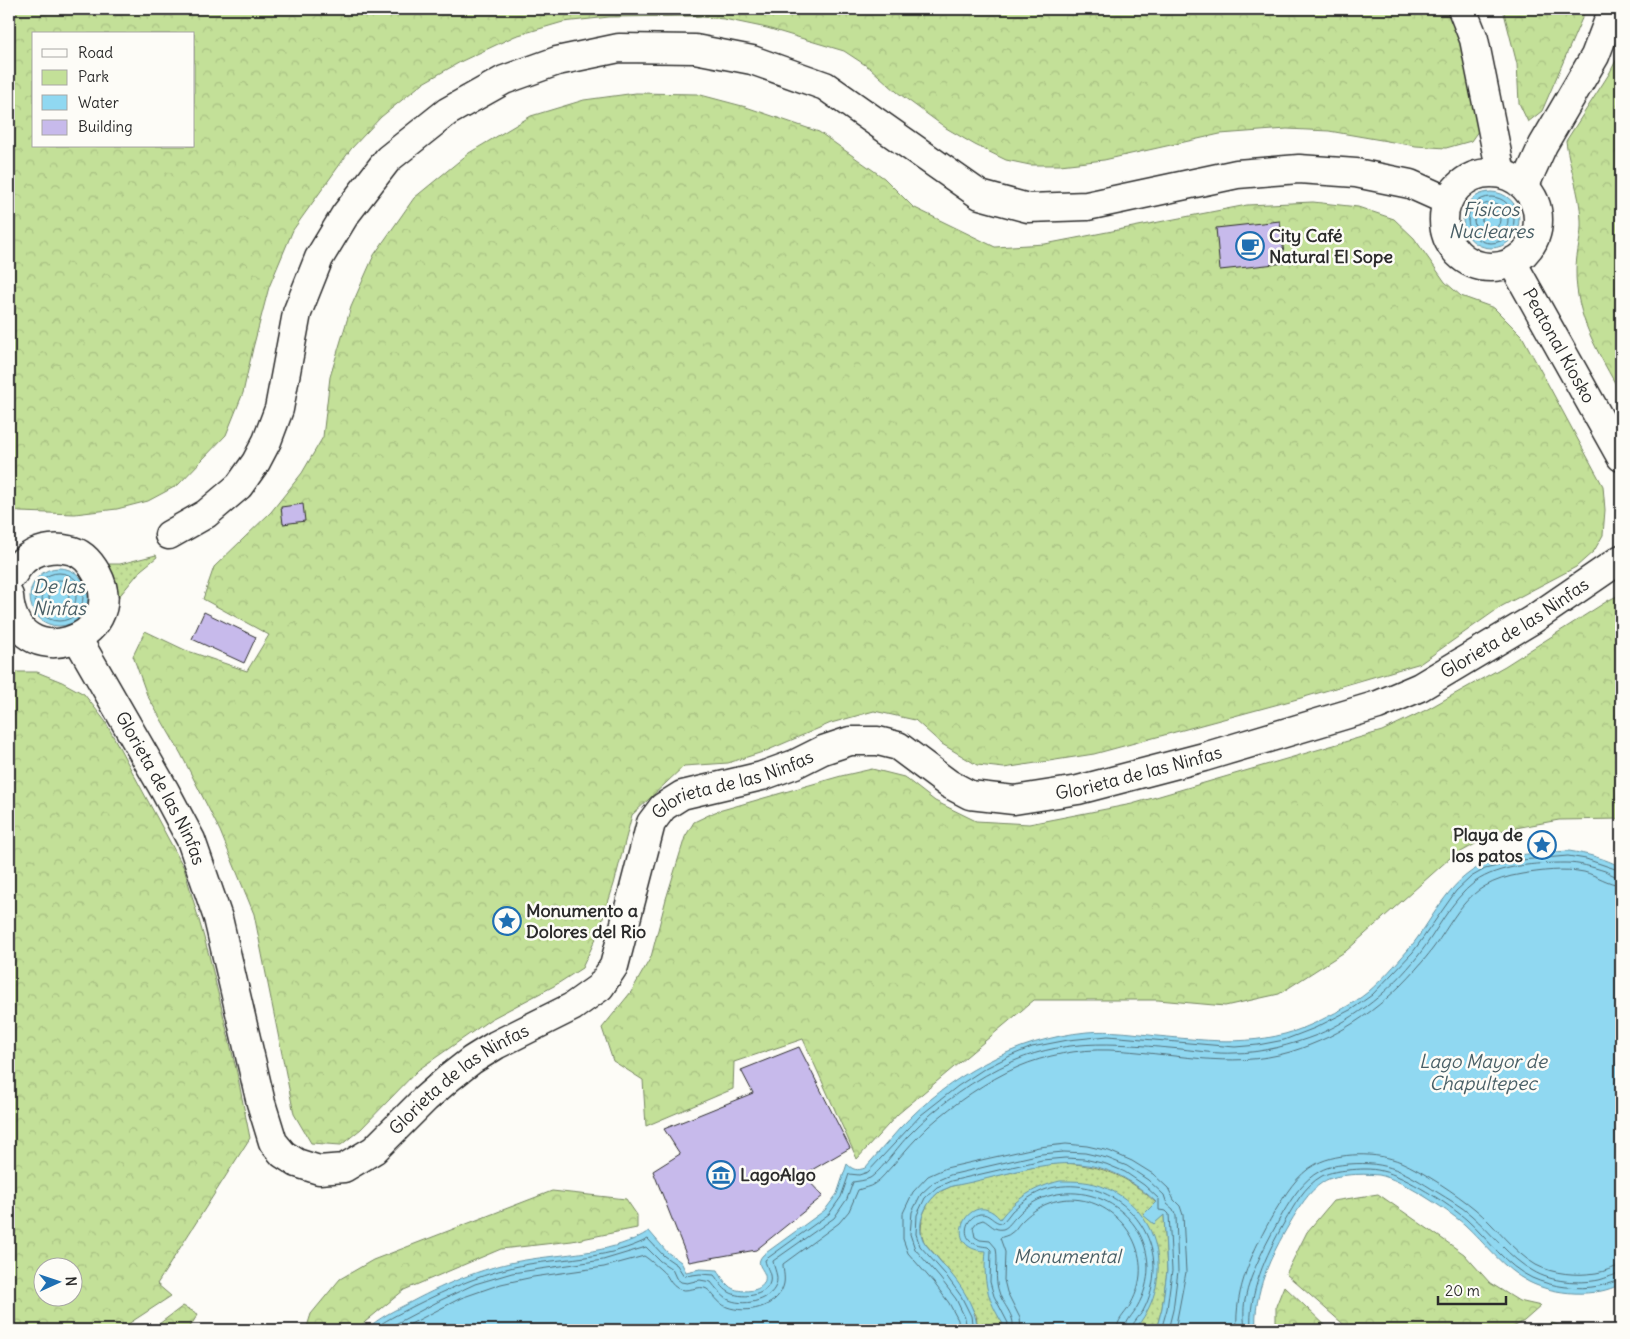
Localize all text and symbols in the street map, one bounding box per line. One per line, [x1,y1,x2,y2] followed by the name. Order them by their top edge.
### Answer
[32,32,195,148] legend
[78,43,113,62] text: Road
[78,67,109,86] text: Park
[78,93,119,112] text: Water
[78,117,133,136] text: Building
[1448,197,1535,243] water label: Físicos Nucleares
[1269,224,1393,268] place label: City Café Natural El Sope
[1235,231,1265,261] cafe icon: City Café Natural El Sope
[1518,284,1601,407] street label: Peatonal Kiosko
[1436,573,1593,683] street label: Glorieta de las Ninfas
[32,574,87,620] water label: De las Ninfas
[111,707,211,868] street label: Glorieta de las Ninfas
[1054,740,1225,804] street label: Glorieta de las Ninfas
[646,745,817,823] street label: Glorieta de las Ninfas
[1451,823,1523,867] place label: Playa de los patos
[1527,830,1557,860] place icon: Playa de los patos
[526,899,646,943] place label: Monumento a Dolores del Rio
[492,906,522,936] place icon: Monumento a Dolores del Rio
[384,1018,533,1140] street label: Glorieta de las Ninfas
[1419,1049,1549,1095] water label: Lago Mayor de Chapultepec
[706,1160,736,1190] museum icon: LagoAlgo
[740,1163,816,1186] place label: LagoAlgo
[1013,1244,1123,1268] water label: Monumental
[32,1256,82,1306] north arrow
[1438,1274,1505,1306] scale bar
[62,1276,80,1287] text: N
[1445,1281,1480,1300] text: 20 m

